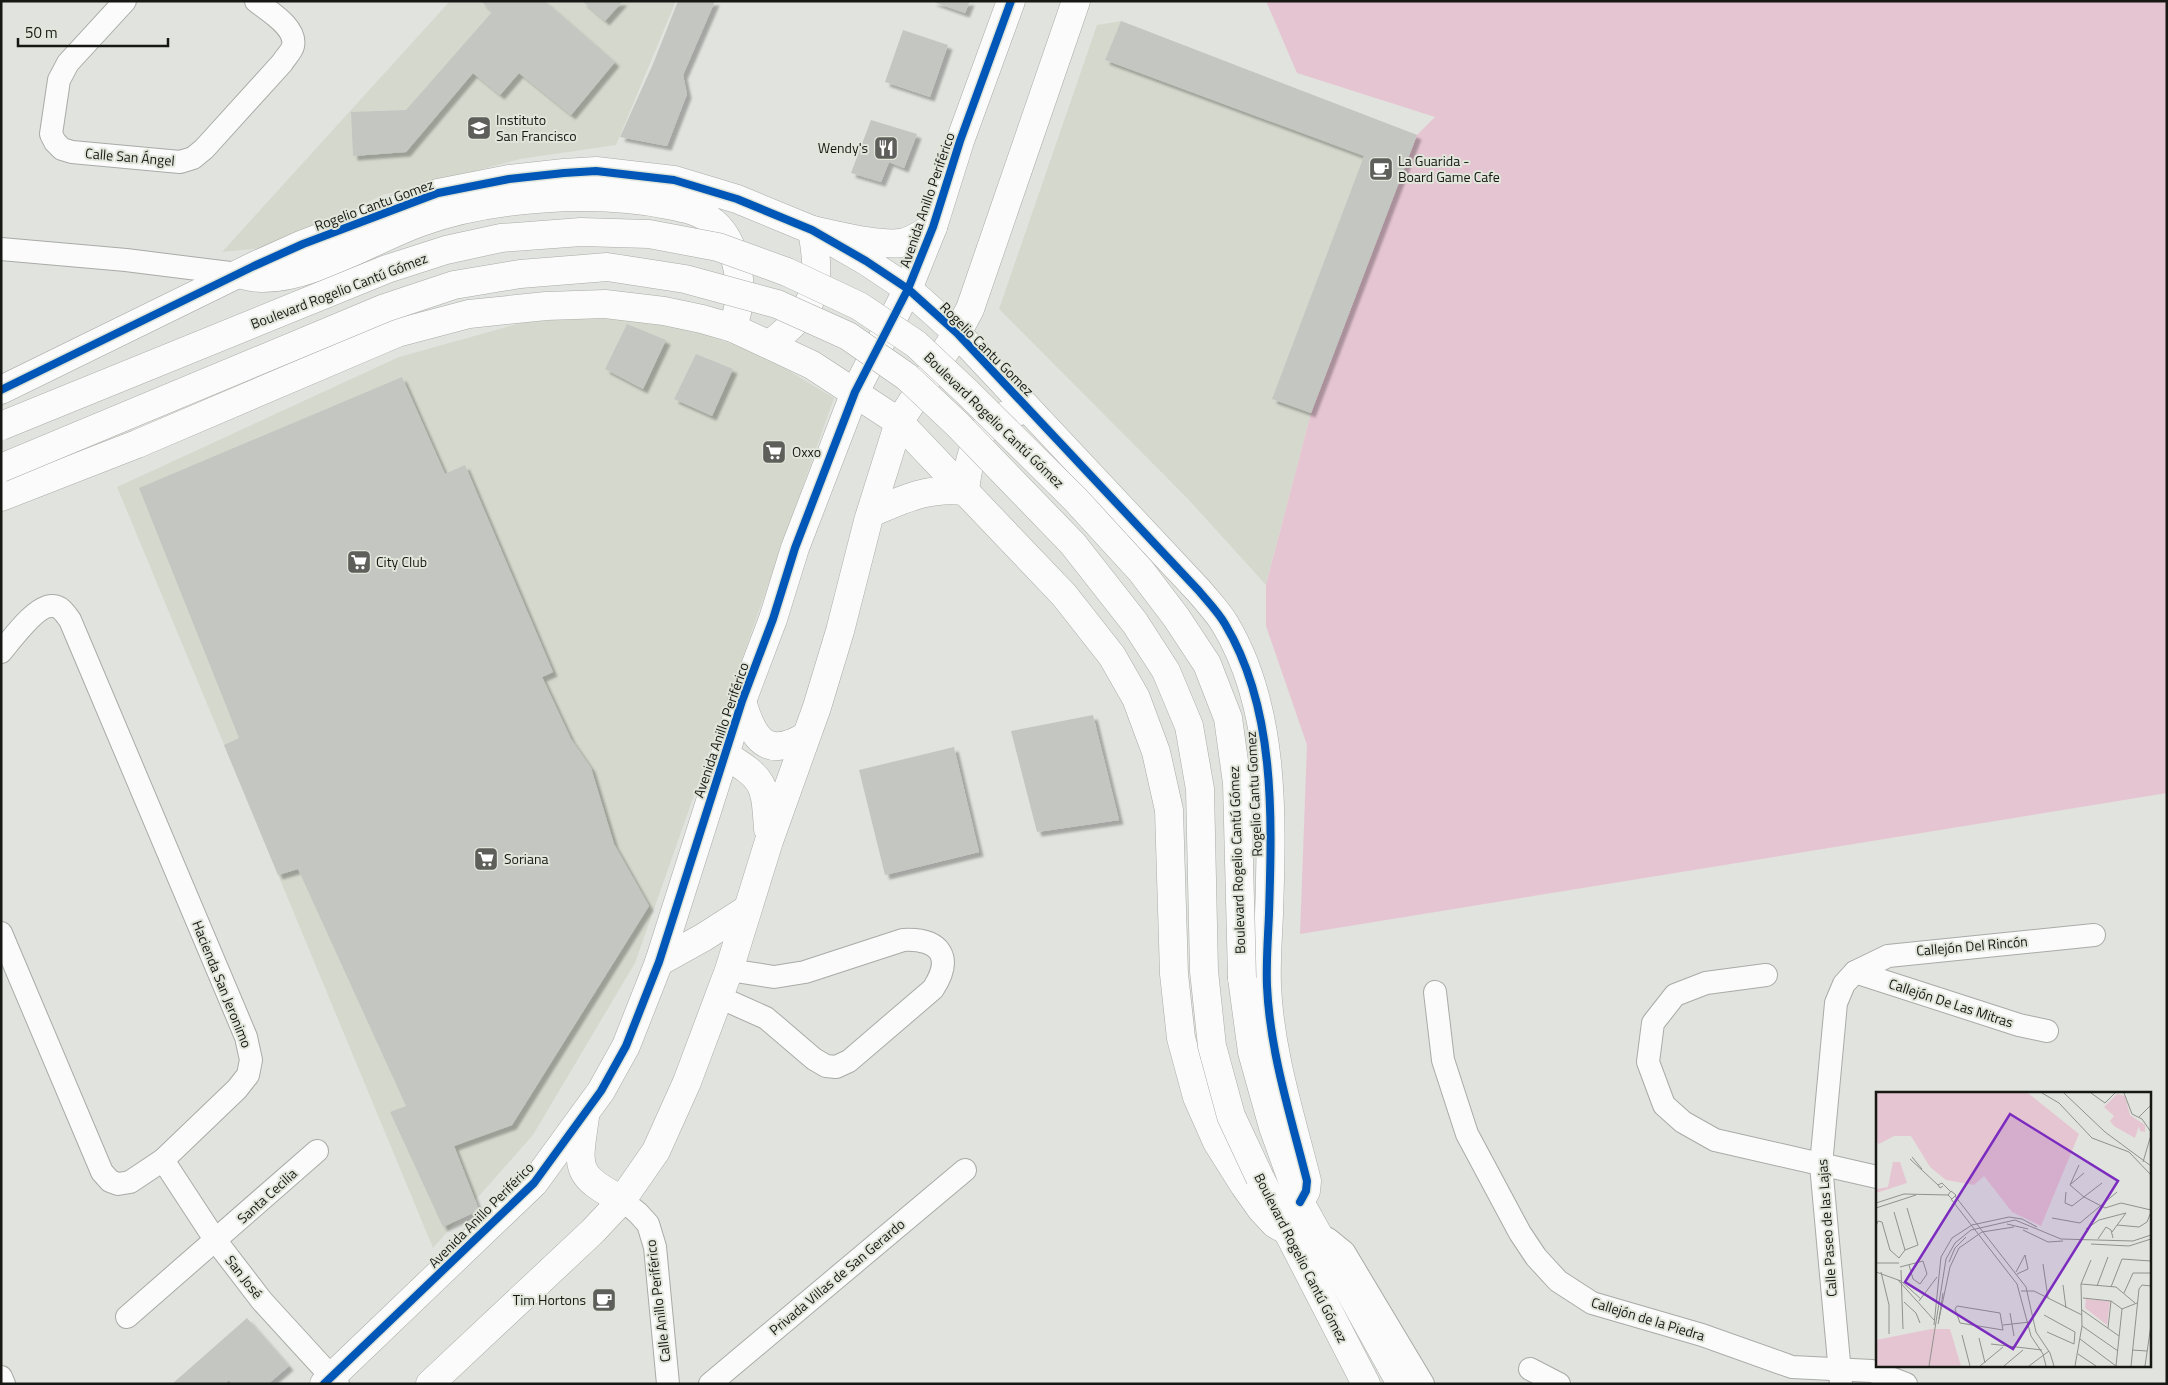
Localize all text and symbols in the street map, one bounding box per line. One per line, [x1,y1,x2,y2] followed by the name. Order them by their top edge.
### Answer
[18,15,168,47] scale bar
[25,21,58,44] text: 50 m
[496,109,577,146] place label: Instituto San Francisco
[466,115,492,141] school or university icon: Instituto San Francisco
[894,129,960,270] street label: Avenida Anillo Periférico
[873,135,899,161] restaurant icon: Wendy's
[818,137,868,158] place label: Wendy's
[84,142,176,171] street label: Calle San Ángel
[1398,150,1500,187] place label: La Guarida - Board Game Cafe
[1368,156,1394,182] cafe icon: La Guarida - Board Game Cafe
[311,173,436,236] street label: Rogelio Cantu Gomez
[247,247,430,334] street label: Boulevard Rogelio Cantú Gómez
[936,297,1039,400] street label: Rogelio Cantu Gomez
[919,347,1069,493] street label: Boulevard Rogelio Cantú Gómez
[761,439,787,465] supermarket icon: Oxxo
[792,441,821,462] place label: Oxxo
[346,549,372,575] supermarket icon: City Club
[376,551,427,572] place label: City Club
[688,659,754,800] street label: Avenida Anillo Periférico
[1240,731,1267,857] street label: Rogelio Cantu Gomez
[1223,766,1250,954] street label: Boulevard Rogelio Cantú Gómez
[473,846,499,872] supermarket icon: Soriana
[504,848,548,869] place label: Soriana
[187,917,258,1051] street label: Hacienda San Jeronimo
[1915,930,2029,961] street label: Callejón Del Rincón
[1886,972,2016,1033] street label: Callejón De Las Mitras
[1876,1092,2150,1368] inset map
[423,1157,538,1272] street label: Avenida Anillo Periférico
[1811,1158,1842,1298] street label: Calle Paseo de las Lajas
[232,1163,301,1228] street label: Santa Cecilia
[1249,1169,1353,1346] street label: Boulevard Rogelio Cantú Gómez
[764,1213,909,1340] street label: Privada Villas de San Gerardo
[640,1239,675,1364] street label: Calle Anillo Periférico
[221,1250,268,1303] street label: San José
[591,1287,617,1313] cafe icon: Tim Hortons
[513,1289,586,1310] place label: Tim Hortons
[1589,1291,1708,1346] street label: Callejón de la Piedra

